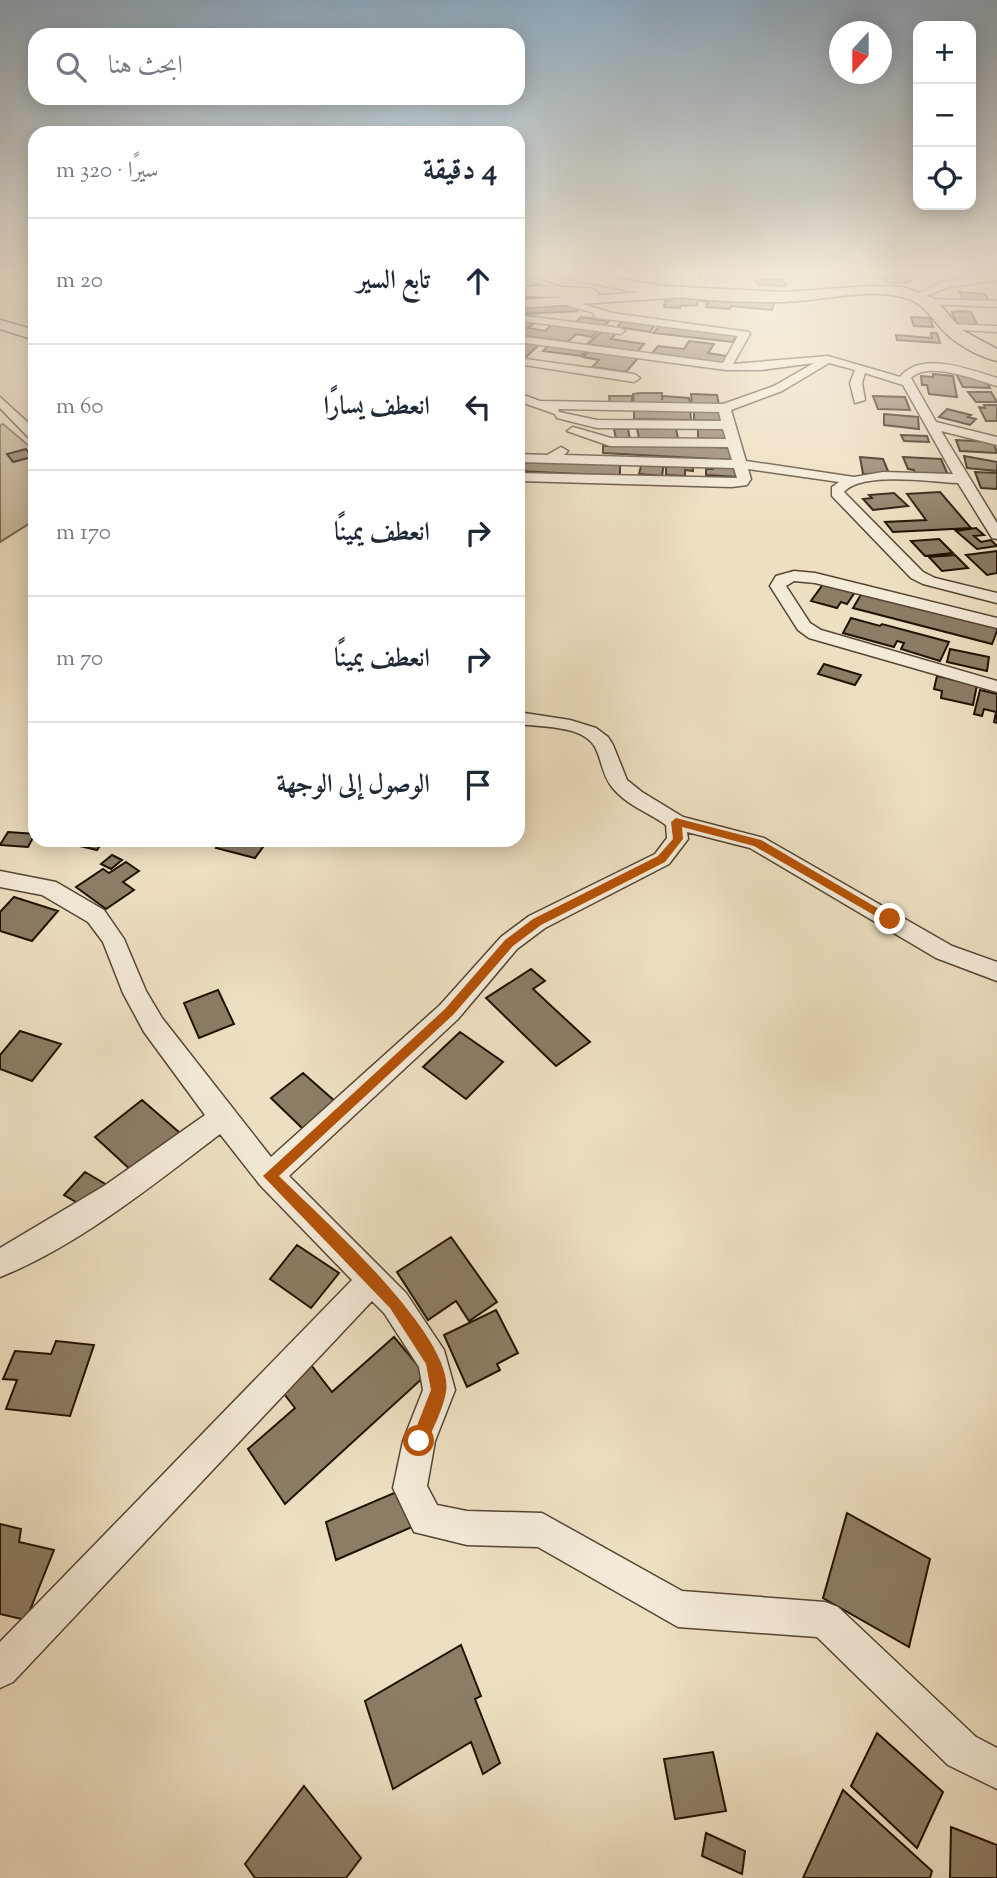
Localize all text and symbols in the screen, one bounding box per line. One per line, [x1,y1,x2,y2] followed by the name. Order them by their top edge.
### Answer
[829,21,892,84] north arrow
[913,21,976,210] map controls
[913,21,976,84] button: +
[28,28,525,105] search box
[52,48,90,86] icon: search
[108,48,183,85] text: ابحث هنا
[913,84,976,147] button: −
[913,147,976,210] button: locate
[423,150,497,193] text: 4 دقيقة
[56,155,158,188] text: سيرًا · 320 m
[459,262,497,300] icon: ahead
[357,263,430,300] text: تابع السير
[56,265,103,298] text: 20 m
[459,388,497,426] icon: left
[323,389,430,426] text: انعطف يسارًا
[56,391,104,424] text: 60 m
[459,514,497,552] icon: right
[334,515,430,552] text: انعطف يمينًا
[56,517,111,550] text: 170 m
[459,640,497,678] icon: right
[334,641,430,678] text: انعطف يمينًا
[56,643,103,676] text: 70 m
[459,766,497,804] icon: arrive
[276,767,430,804] text: الوصول إلى الوجهة
[874,903,905,934] route end
[403,1425,434,1456] route start

